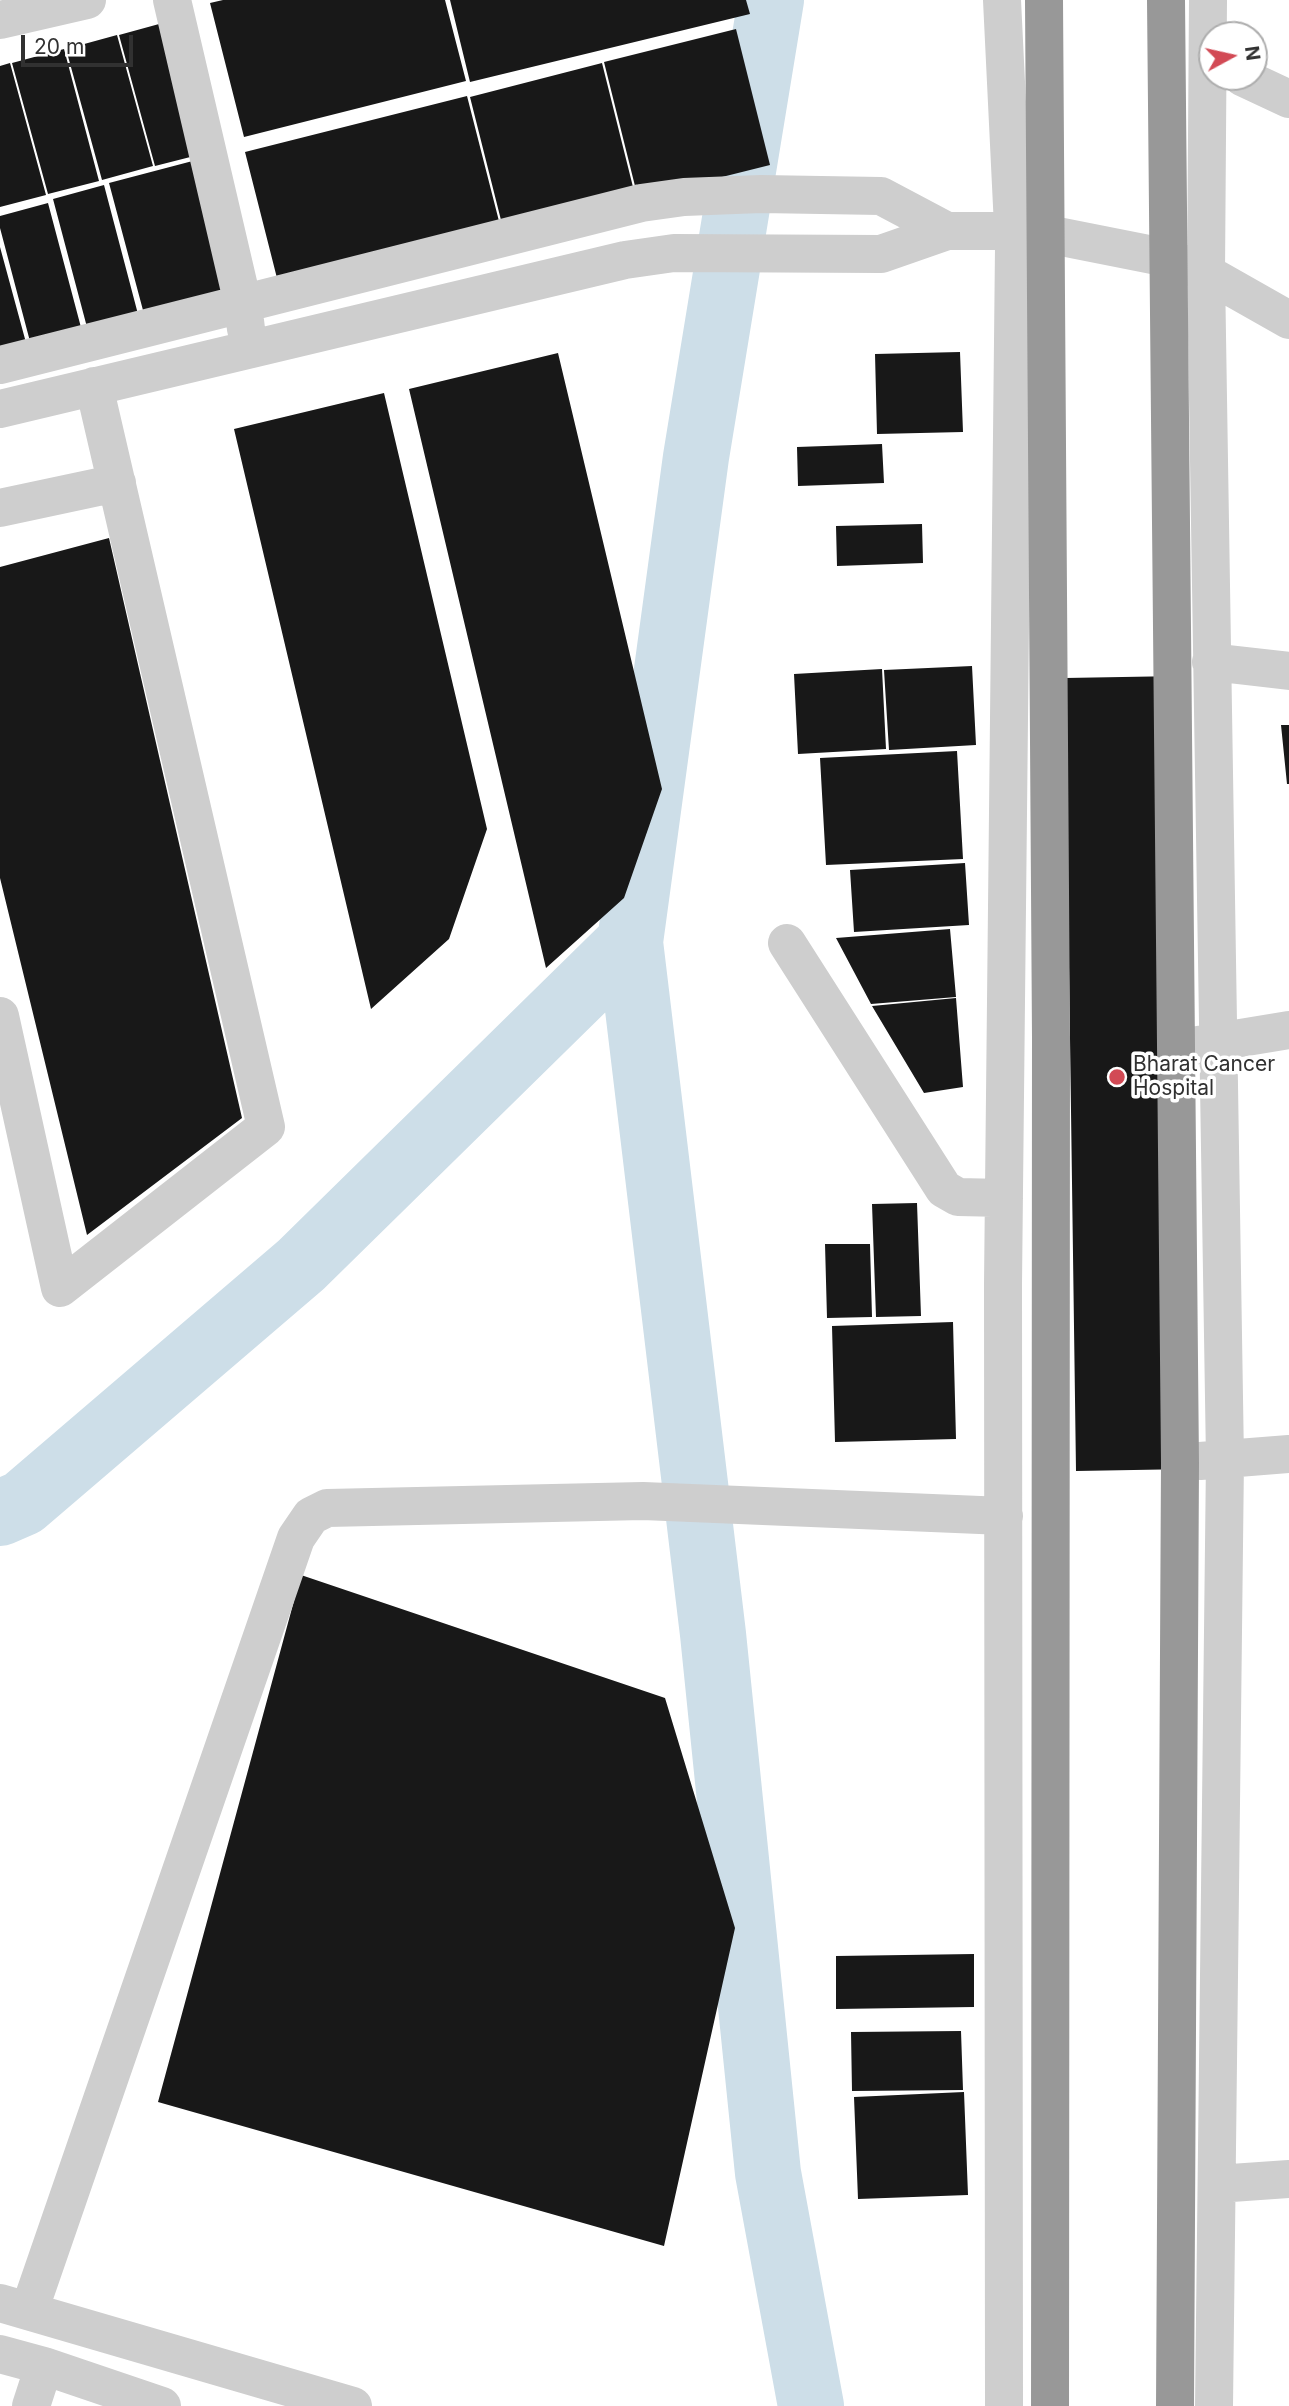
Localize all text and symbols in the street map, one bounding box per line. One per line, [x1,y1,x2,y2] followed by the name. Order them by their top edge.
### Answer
[24,21,136,65] scale bar
[1198,21,1268,91] north arrow
[34,34,84,59] text: 20 m
[1240,45,1265,62] text: N
[1133,1052,1275,1102] place label: Bharat Cancer Hospital
[1107,1067,1127,1087] marker: Bharat Cancer Hospital

